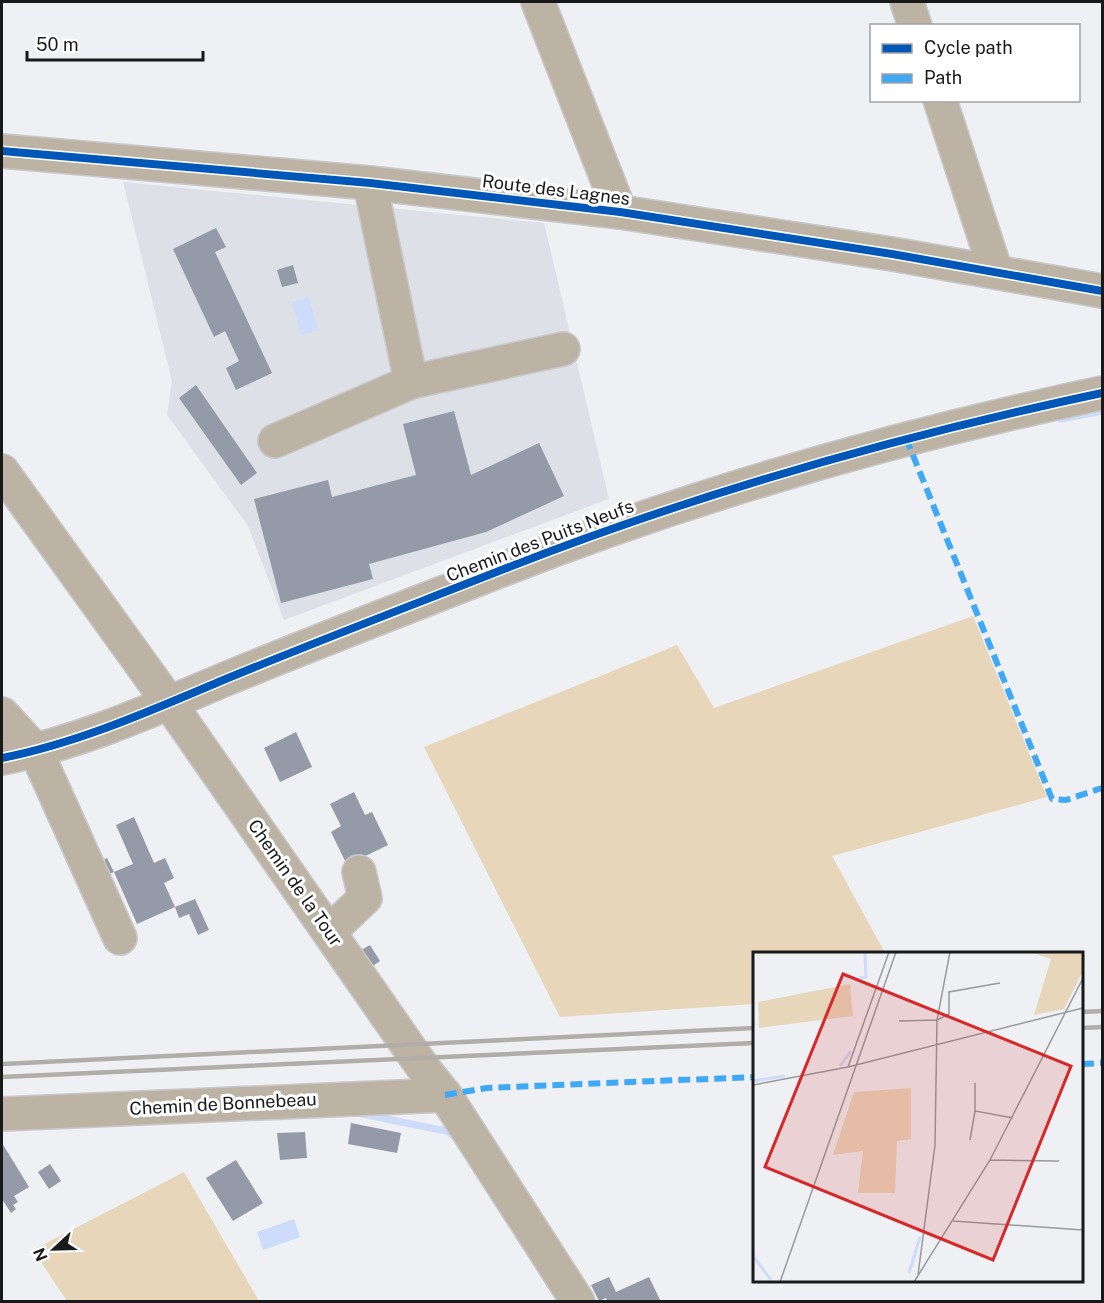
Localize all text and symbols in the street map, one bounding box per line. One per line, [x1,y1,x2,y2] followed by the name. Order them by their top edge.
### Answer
[27,24,202,62] scale bar
[870,24,1080,102] legend
[36,34,79,55] text: 50 m
[924,37,1013,58] text: Cycle path
[924,67,962,88] text: Path
[481,170,631,209] street label: Route des Lagnes
[443,495,636,586] street label: Chemin des Puits Neufs
[244,815,347,950] street label: Chemin de la Tour
[753,952,1083,1282] inset map
[129,1088,317,1119] street label: Chemin de Bonnebeau
[24,1219,84,1279] north arrow
[29,1245,52,1264] text: N

